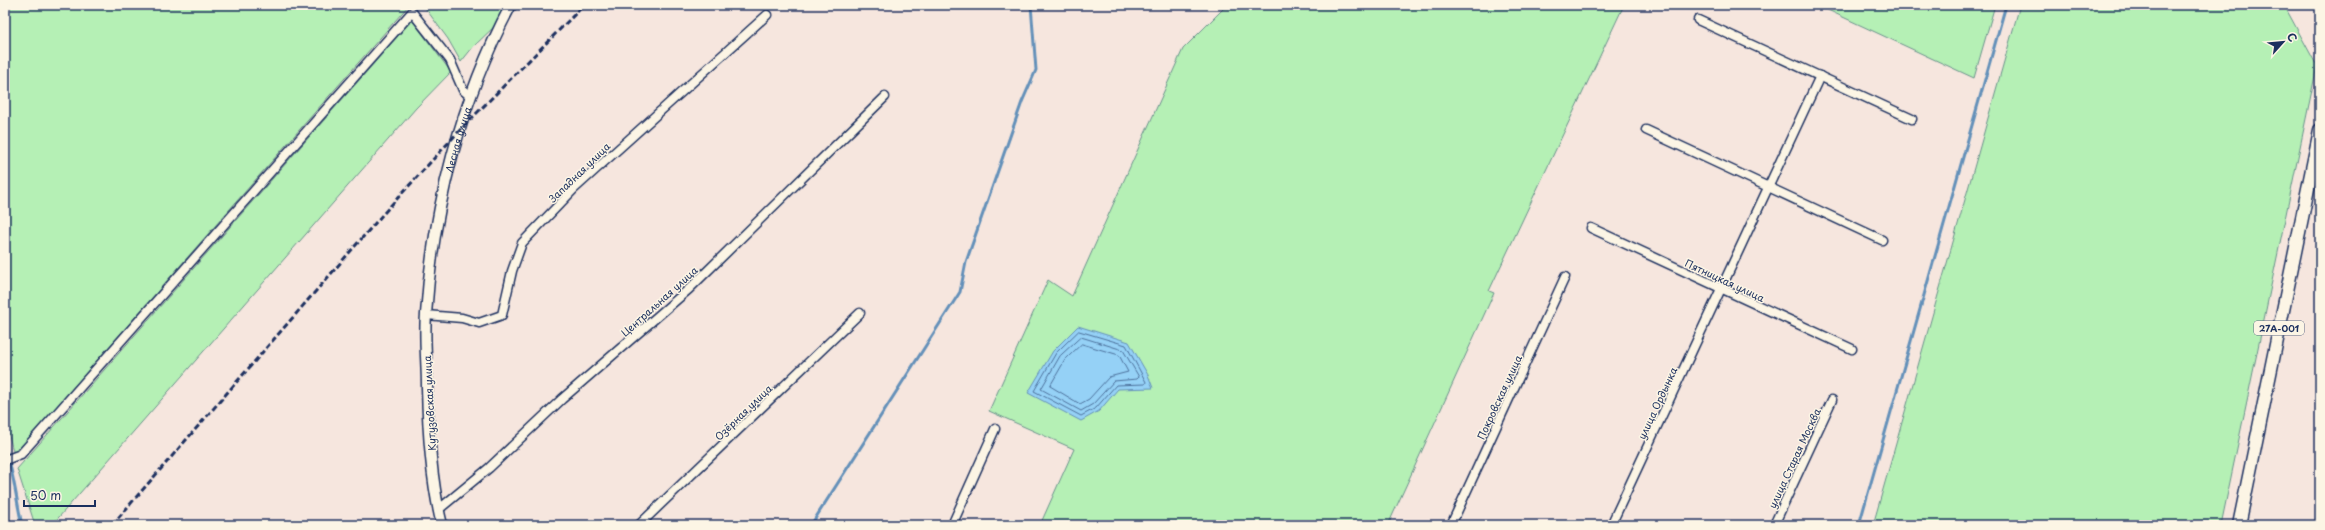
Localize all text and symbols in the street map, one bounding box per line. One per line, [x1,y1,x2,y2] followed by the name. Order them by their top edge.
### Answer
[2263,22,2303,62] north arrow
[2283,30,2302,45] text: С
[441,104,474,174] street label: Лесная улица
[545,138,614,205] street label: Западная улица
[1683,255,1768,305] street label: Пятницкая улица
[617,262,701,340] street label: Центральная улица
[2254,321,2304,335] road number: 27А-001
[1473,352,1525,442] street label: Покровская улица
[419,354,440,451] street label: Кутузовская улица
[1634,364,1681,442] street label: улица Ордынка
[711,380,776,443] street label: Озёрная улица
[1764,405,1824,511] street label: улица Старая Москва
[24,482,95,508] scale bar
[30,486,61,504] text: 50 m

